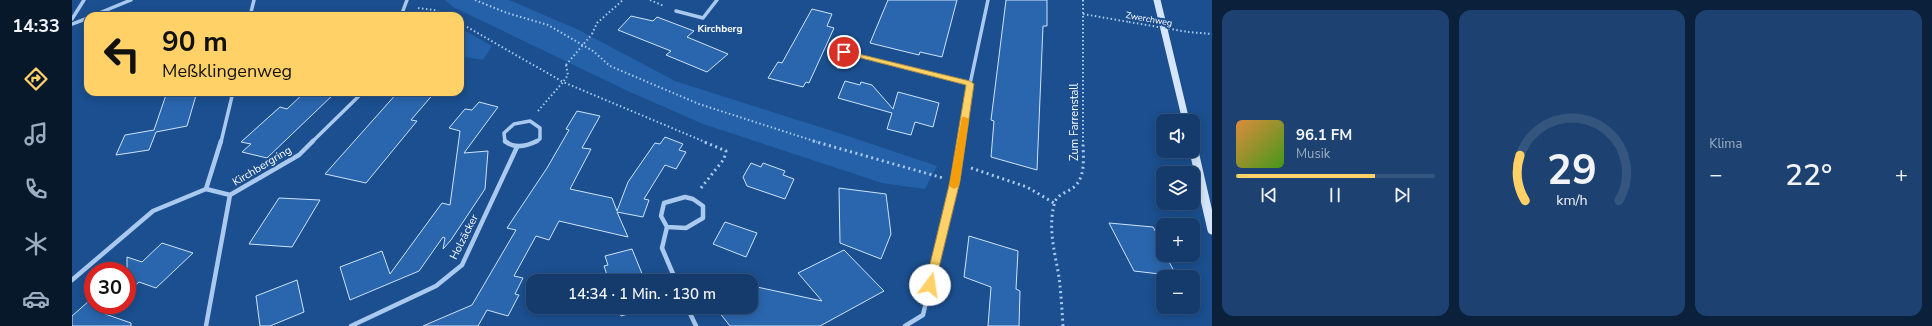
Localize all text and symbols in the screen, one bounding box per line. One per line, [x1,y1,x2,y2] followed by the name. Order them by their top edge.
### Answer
[1125,9,1173,29] street label: Zwerchweg
[12,14,60,38] text: 14:33
[698,22,742,36] district label: Kirchberg
[162,23,228,61] text: 90 m
[96,28,148,80] icon: left
[827,35,861,69] pin
[833,41,855,63] icon: arrive
[162,59,292,83] text: Meßklingenweg
[22,65,50,93] icon: directions
[1067,82,1082,161] street label: Zum Farrenstall
[1156,114,1200,314] map controls
[1156,114,1200,158] button: sound
[22,120,50,148] icon: music
[1296,125,1352,145] text: 96.1 FM
[1709,135,1742,153] text: Klima
[230,142,294,190] street label: Kirchbergring
[1547,142,1597,199] text: 29
[1296,145,1330,163] text: Musik
[1785,155,1832,196] text: 22°
[1709,160,1723,190] text: −
[1895,160,1908,190] text: +
[1156,166,1200,210] button: layers
[22,175,50,203] icon: phone
[1258,184,1280,206] icon: previous
[1324,184,1346,206] icon: pause
[1391,184,1413,206] icon: next
[1556,191,1588,210] text: km/h
[446,212,482,262] street label: Holzäcker
[1156,218,1200,262] button: +
[22,230,50,258] icon: climate
[84,262,136,314] speed limit sign: 30
[909,264,951,306] position arrow
[1156,270,1200,314] button: −
[568,284,716,304] text: 14:34 · 1 Min. · 130 m
[22,285,50,313] icon: car

